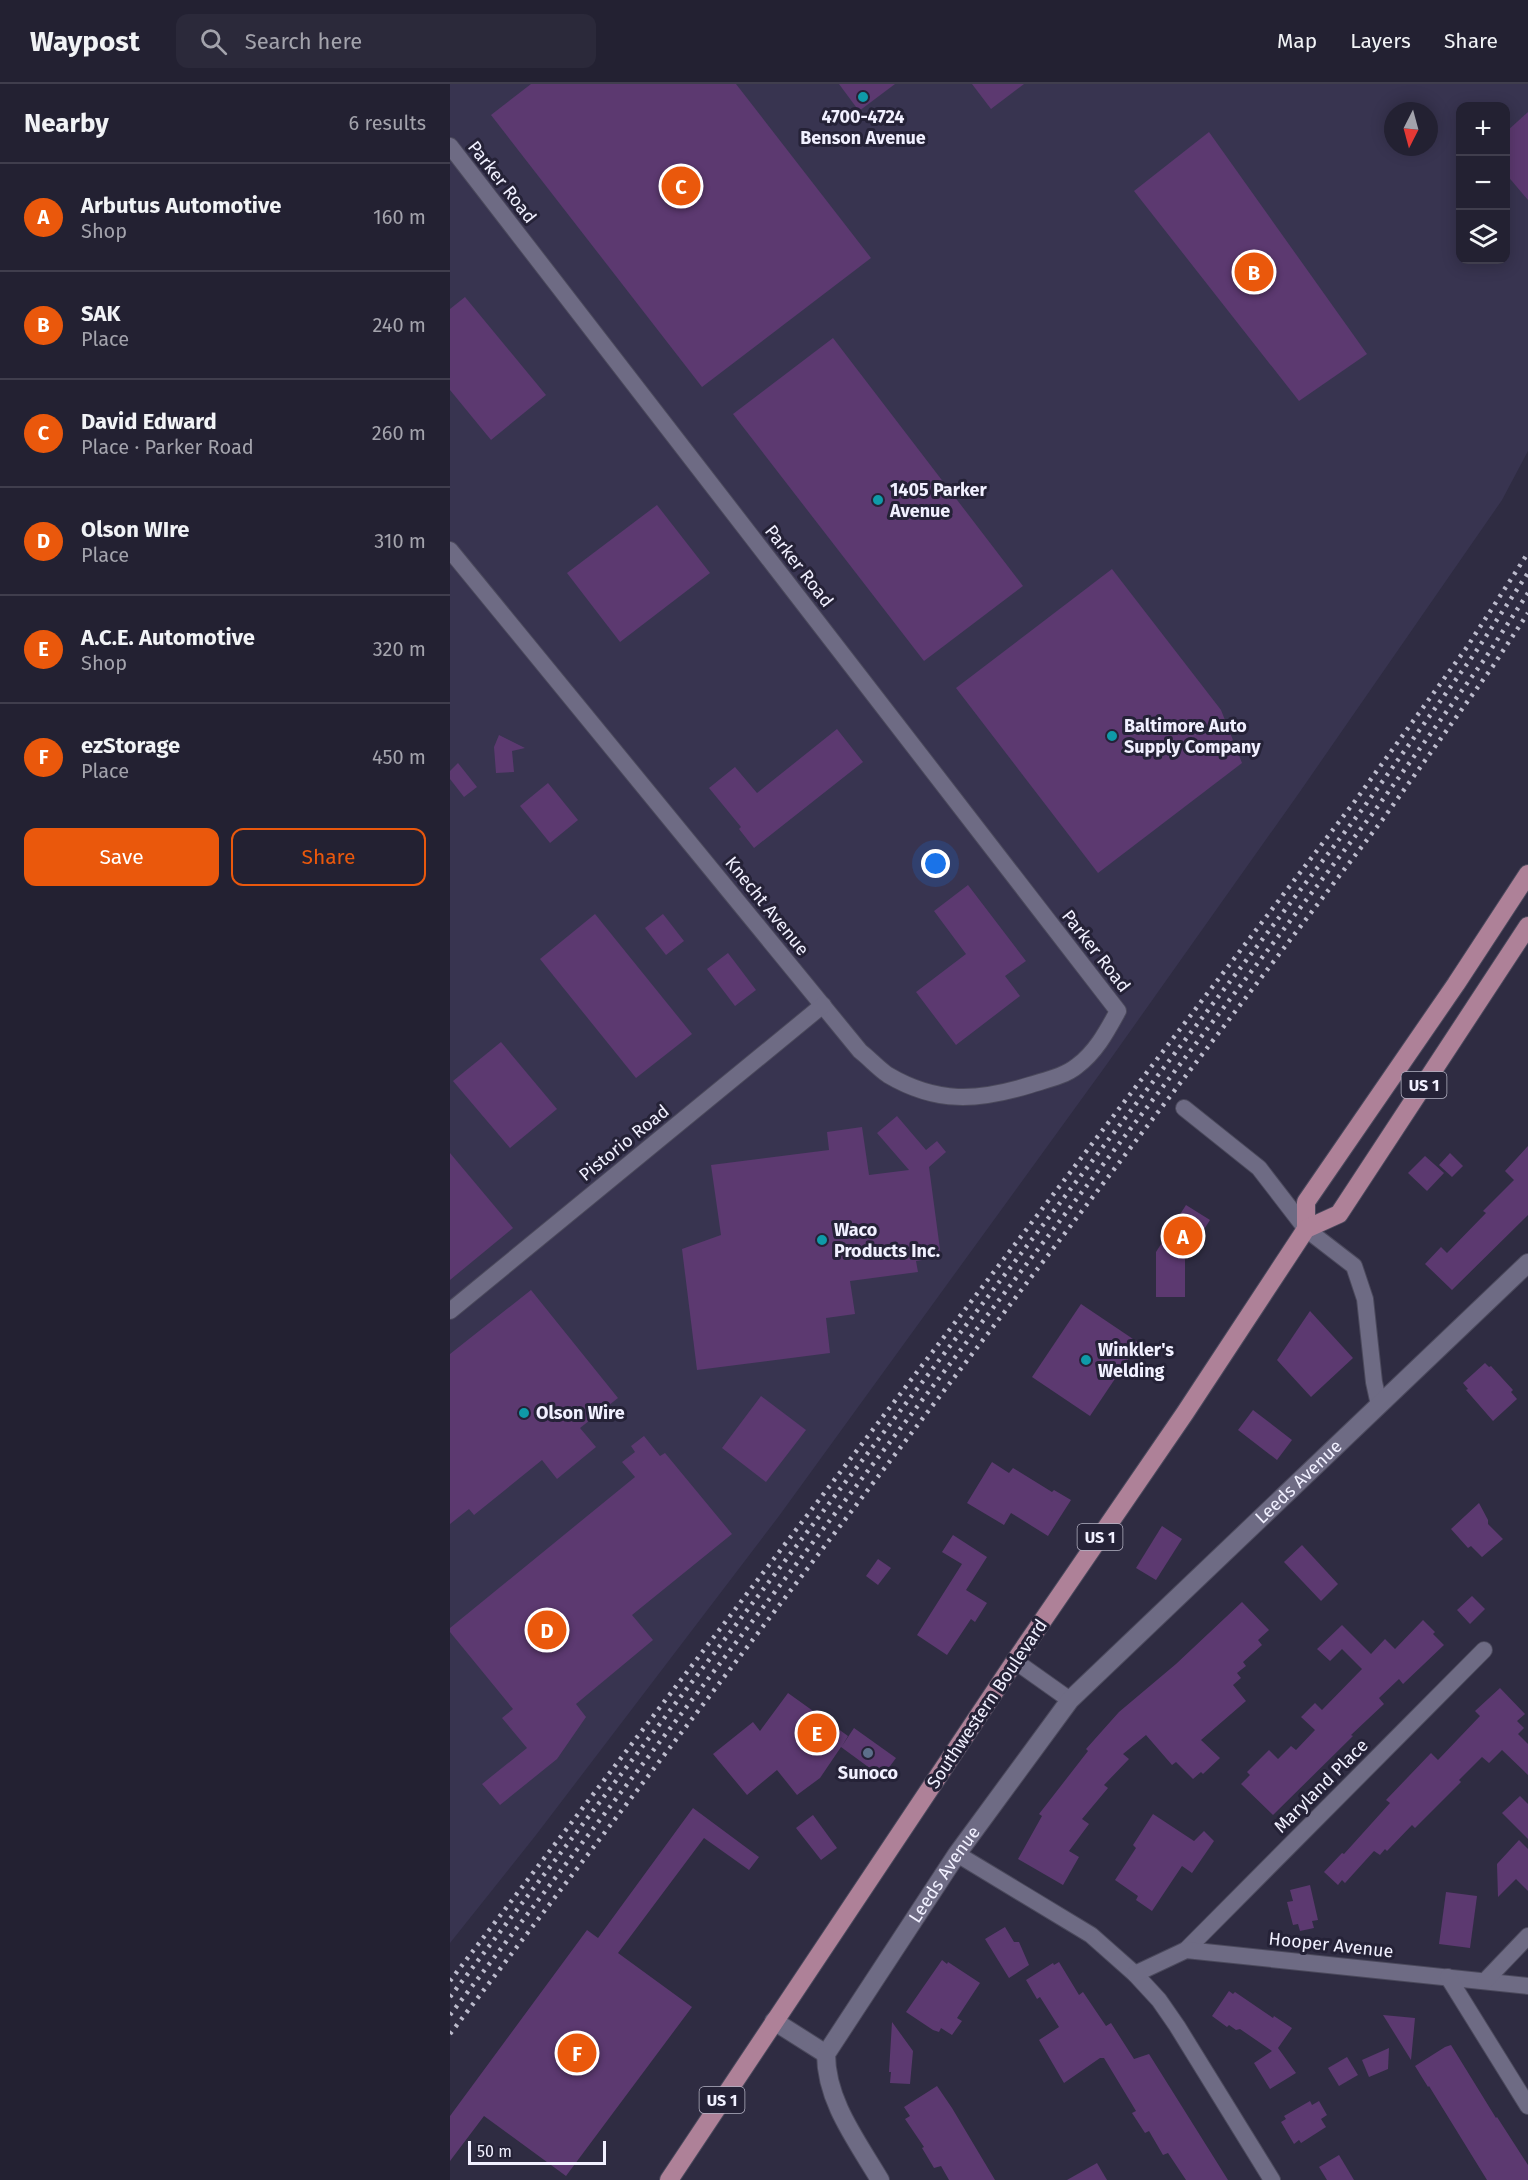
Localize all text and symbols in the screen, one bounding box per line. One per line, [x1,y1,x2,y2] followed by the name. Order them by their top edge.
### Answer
[176,14,596,68] search box
[30,25,140,58] text: Waypost
[197,25,230,58] icon: search
[245,28,362,55] text: Search here
[1277,28,1317,54] text: Map
[1350,28,1411,54] text: Layers
[1444,28,1498,54] text: Share
[856,90,870,104] marker: 4700-4724 Benson Avenue
[1384,102,1438,156] north arrow
[1456,102,1510,264] map controls
[1456,102,1510,156] button: +
[800,106,926,149] place label: 4700-4724 Benson Avenue
[24,108,109,139] text: Nearby
[349,111,426,135] text: 6 results
[463,136,541,228] street label: Parker Road
[1456,156,1510,210] button: −
[662,164,700,208] pin: C
[81,192,281,219] text: Arbutus Automotive
[38,205,49,229] text: A
[373,205,426,229] text: 160 m
[1456,210,1510,264] button: layers
[81,219,127,243] text: Shop
[1234,250,1274,294] pin: B
[81,300,120,327] text: SAK
[37,313,50,337] text: B
[372,313,426,337] text: 240 m
[81,327,129,351] text: Place
[81,408,217,435] text: David Edward
[38,421,49,445] text: C
[372,421,426,445] text: 260 m
[81,435,254,459] text: Place · Parker Road
[889,479,988,522] place label: 1405 Parker Avenue
[871,493,885,507] marker: 1405 Parker Avenue
[81,516,190,543] text: Olson WIre
[760,520,838,612] street label: Parker Road
[37,529,50,553] text: D
[374,529,426,553] text: 310 m
[81,543,129,567] text: Place
[81,624,255,651] text: A.C.E. Automotive
[38,637,49,661] text: E
[373,637,426,661] text: 320 m
[81,651,127,675] text: Shop
[1124,715,1261,758] place label: Baltimore Auto Supply Company
[1105,729,1119,743] marker: Baltimore Auto Supply Company
[81,732,180,759] text: ezStorage
[39,745,48,769] text: F
[372,745,426,769] text: 450 m
[81,759,129,783] text: Place
[24,828,219,886] button: Save
[231,828,426,886] button: Share
[921,849,950,878] your location
[720,852,814,960] street label: Knecht Avenue
[1057,905,1135,997] street label: Parker Road
[1402,1072,1446,1098] road number: US 1
[575,1100,673,1186] street label: Pistorio Road
[1164,1214,1202,1258] pin: A
[834,1219,940,1262] place label: Waco Products Inc.
[815,1233,829,1247] marker: Waco Products Inc.
[1098,1339,1174,1382] place label: Winkler's Welding
[1079,1353,1093,1367] marker: Winkler's Welding
[536,1402,625,1424] place label: Olson Wire
[517,1406,531,1420] marker: Olson Wire
[1251,1435,1347,1528] street label: Leeds Avenue
[1078,1524,1122,1550] road number: US 1
[528,1608,566,1652] pin: D
[922,1615,1052,1793] street label: Southwestern Boulevard
[798,1710,836,1756] pin: E
[1269,1734,1373,1838] street label: Maryland Place
[861,1746,875,1760] marker: Sunoco
[838,1762,898,1784] place label: Sunoco
[904,1822,985,1927] street label: Leeds Avenue
[1268,1928,1394,1962] street label: Hooper Avenue
[558,2030,596,2076] pin: F
[700,2087,744,2113] road number: US 1
[468,2138,606,2166] scale bar
[477,2142,512,2161] text: 50 m

